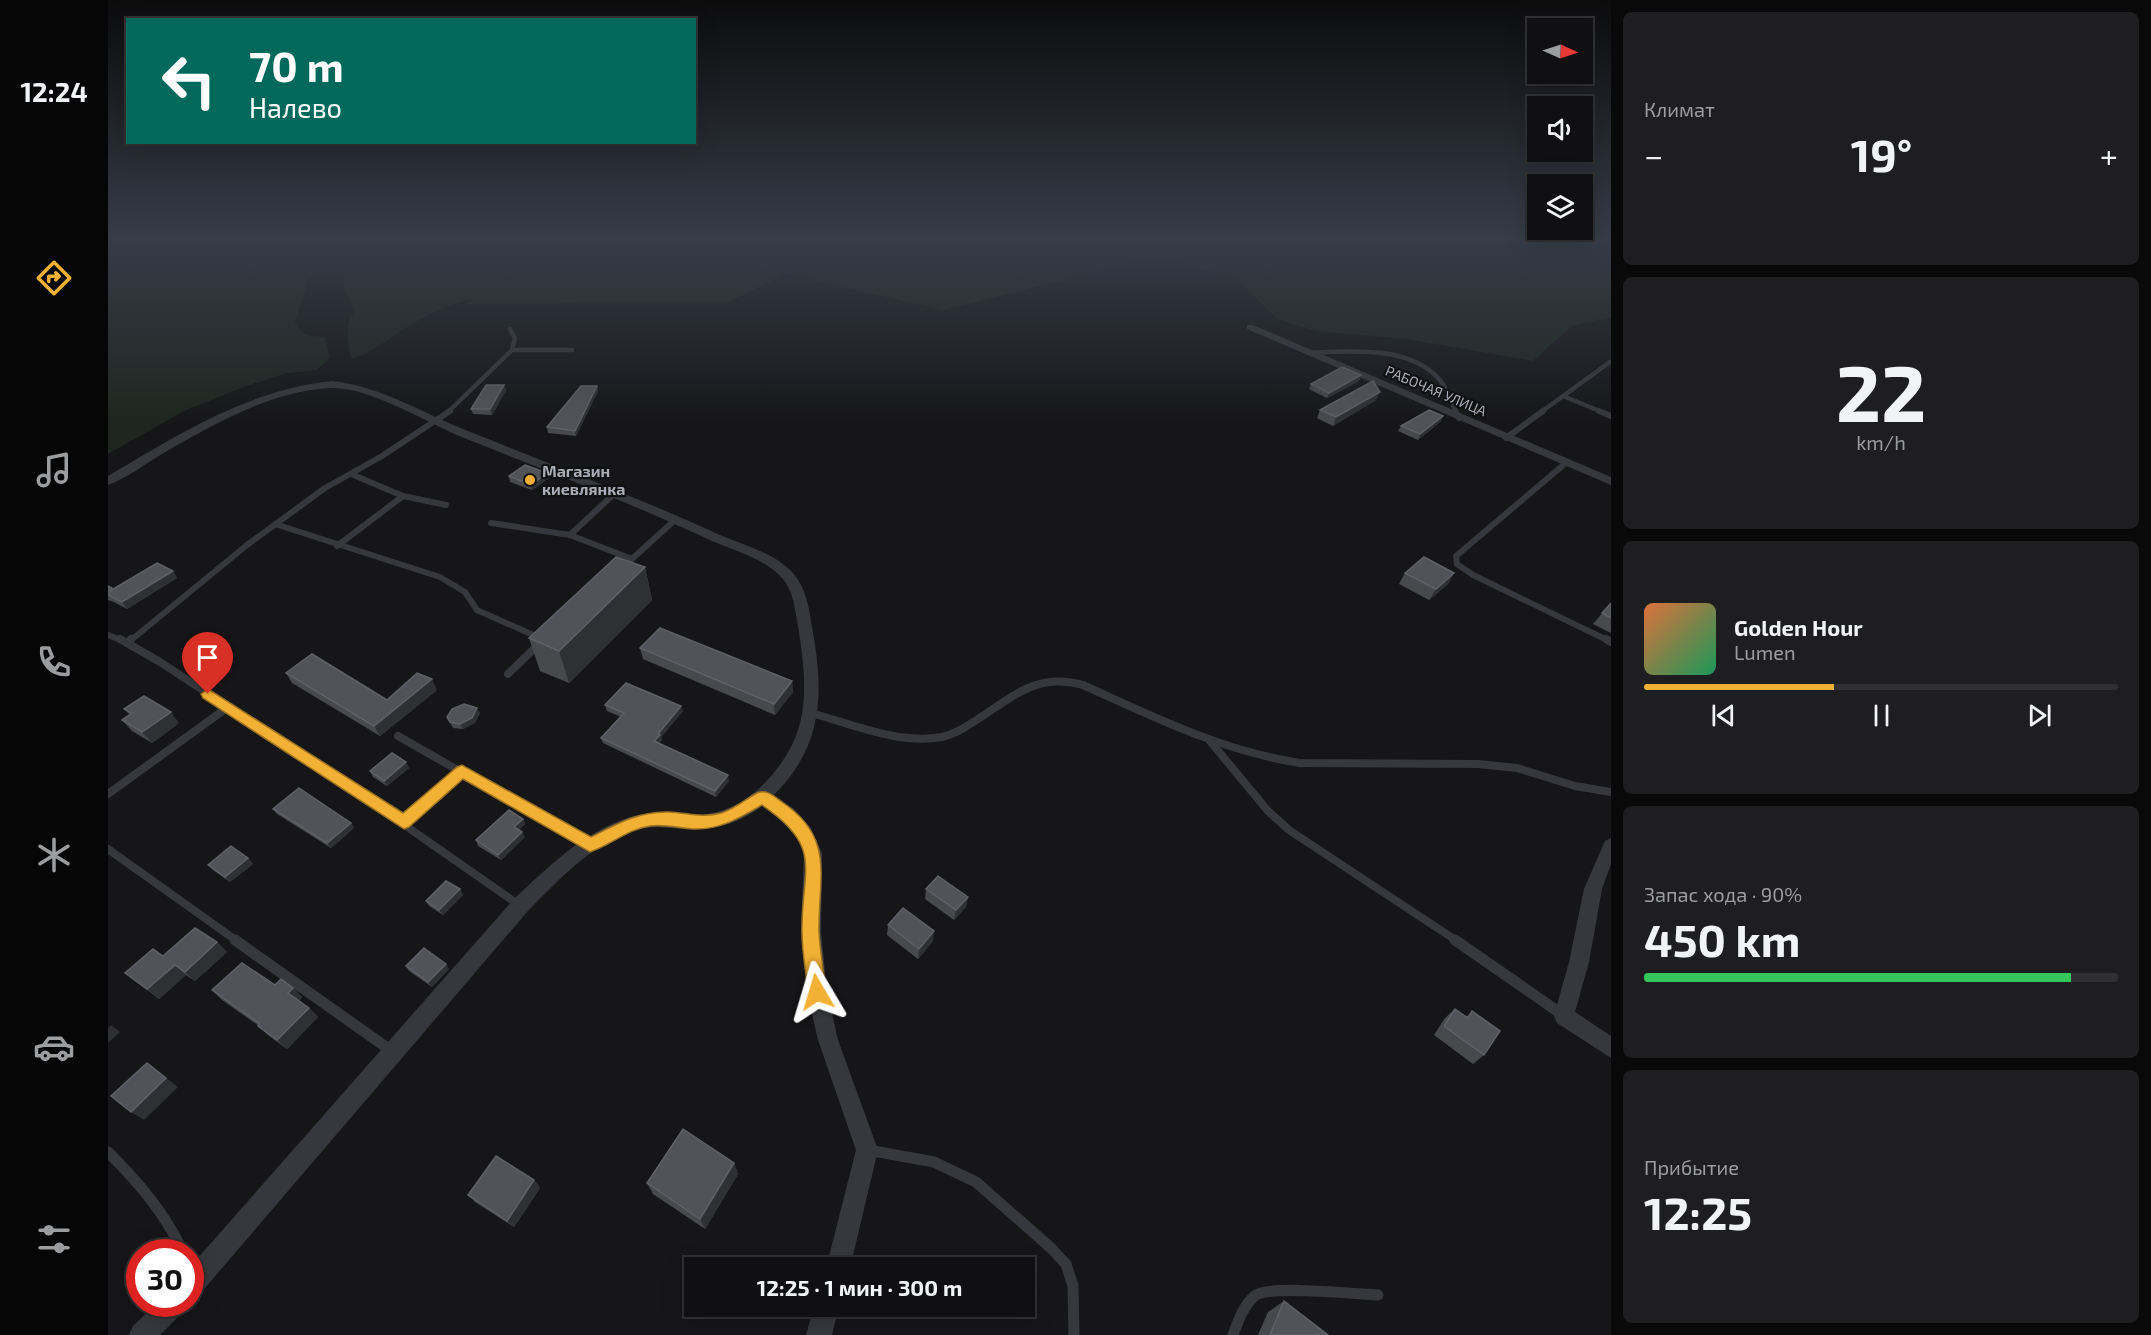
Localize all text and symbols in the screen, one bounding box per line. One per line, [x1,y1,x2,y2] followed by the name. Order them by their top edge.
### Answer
[1527,18,1593,84] north arrow
[1527,18,1593,240] map controls
[249,40,344,90] text: 70 m
[150,42,228,120] icon: left
[20,75,88,107] text: 12:24
[249,91,342,123] text: Налево
[1527,96,1593,162] button: sound
[1644,97,1715,121] text: Климат
[1851,127,1912,181] text: 19°
[1644,135,1663,175] text: −
[2100,135,2118,175] text: +
[1527,174,1593,240] button: layers
[33,257,75,299] icon: directions
[1836,344,1926,438] text: 22
[1383,362,1490,420] street label: РАБОЧАЯ УЛИЦА
[1856,430,1906,454] text: km/h
[33,449,75,491] icon: music
[542,461,625,498] place label: Магазин киевлянка
[523,473,537,487] marker: Магазин киевлянка
[1734,614,1863,640] text: Golden Hour
[182,632,233,694] pin
[1734,640,1796,664] text: Lumen
[33,641,75,683] icon: phone
[191,641,224,674] icon: arrive
[1707,699,1740,732] icon: previous
[1865,699,1898,732] icon: pause
[2023,699,2056,732] icon: next
[33,834,75,876] icon: climate
[1644,882,1802,906] text: Запас хода · 90%
[1644,912,1800,966] text: 450 km
[785,960,849,1024] position arrow
[33,1026,75,1068] icon: car
[1644,1155,1739,1179] text: Прибытие
[1644,1185,1752,1239] text: 12:25
[33,1218,75,1260] icon: filters
[126,1239,204,1317] speed limit sign: 30
[757,1274,962,1300] text: 12:25 · 1 мин · 300 m

